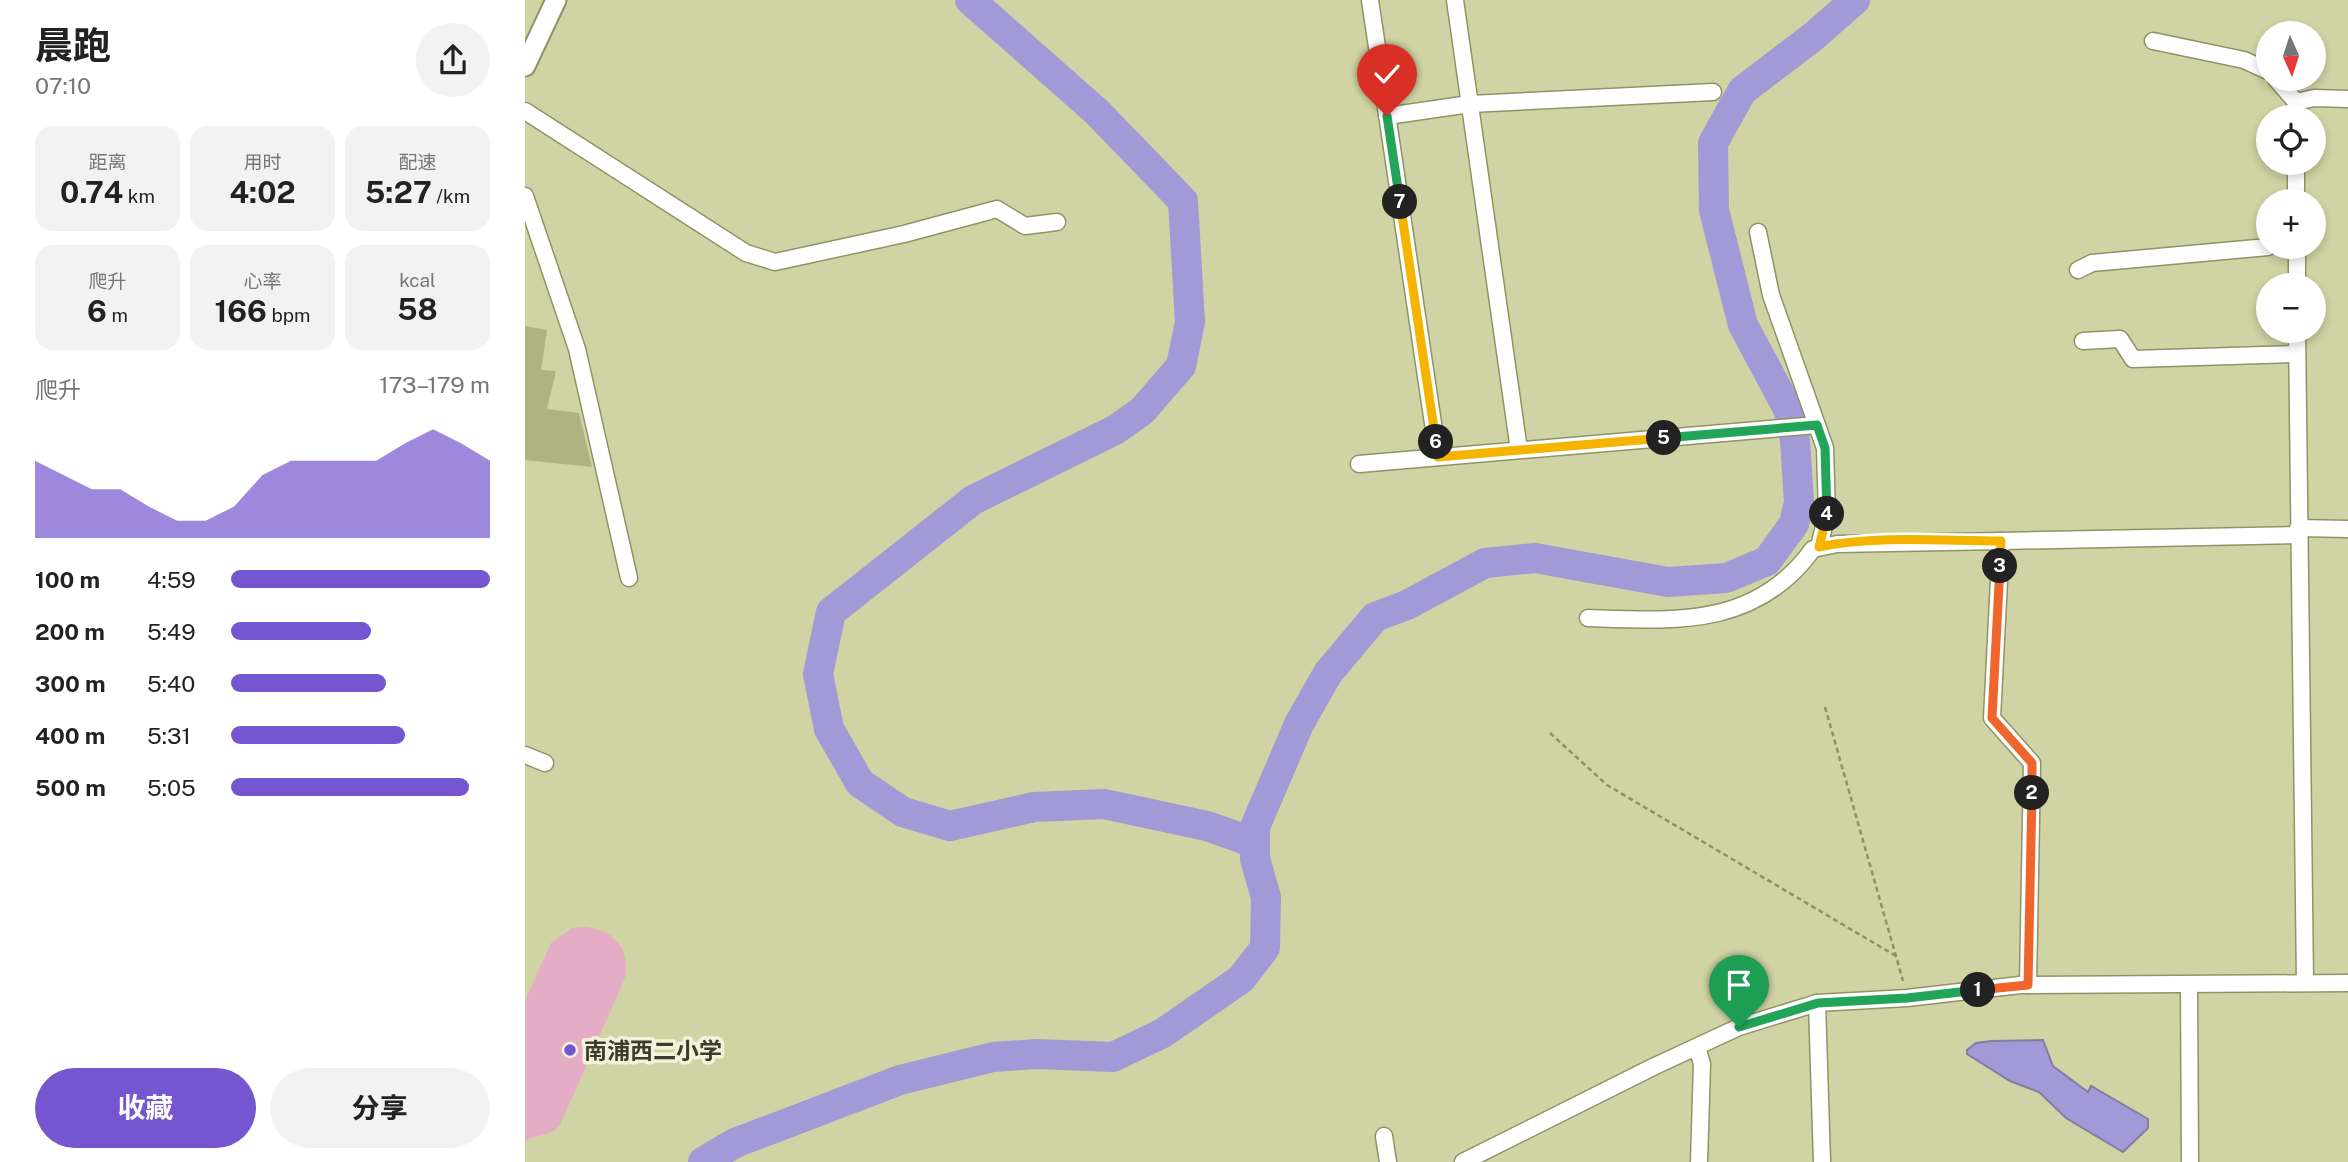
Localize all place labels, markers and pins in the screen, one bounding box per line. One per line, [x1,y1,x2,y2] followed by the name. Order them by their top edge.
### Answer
[1357,44,1417,116] pin
[1383,184,1417,220] pin: 7
[1647,420,1681,456] pin: 5
[1419,424,1453,460] pin: 6
[1809,496,1845,532] pin: 4
[1983,548,2017,584] pin: 3
[2015,776,2049,810] pin: 2
[1709,955,1769,1027] pin
[1961,972,1995,1007] pin: 1
[584,1037,722,1064] place label: 南浦西二小学
[562,1042,578,1058] marker: 南浦西二小学

